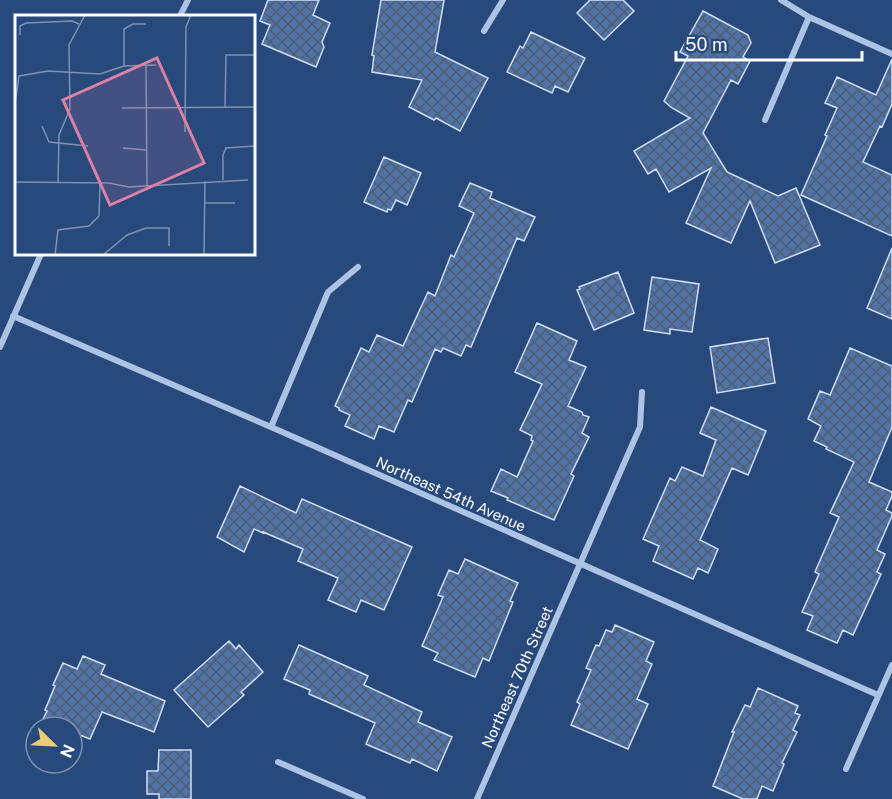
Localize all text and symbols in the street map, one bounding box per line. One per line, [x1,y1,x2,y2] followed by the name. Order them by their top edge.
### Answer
[15,15,255,255] inset map
[676,24,862,62] scale bar
[685,34,728,55] text: 50 m
[374,453,528,535] street label: Northeast 54th Avenue
[478,603,556,750] street label: Northeast 70th Street
[24,715,84,775] north arrow
[56,741,78,760] text: N

